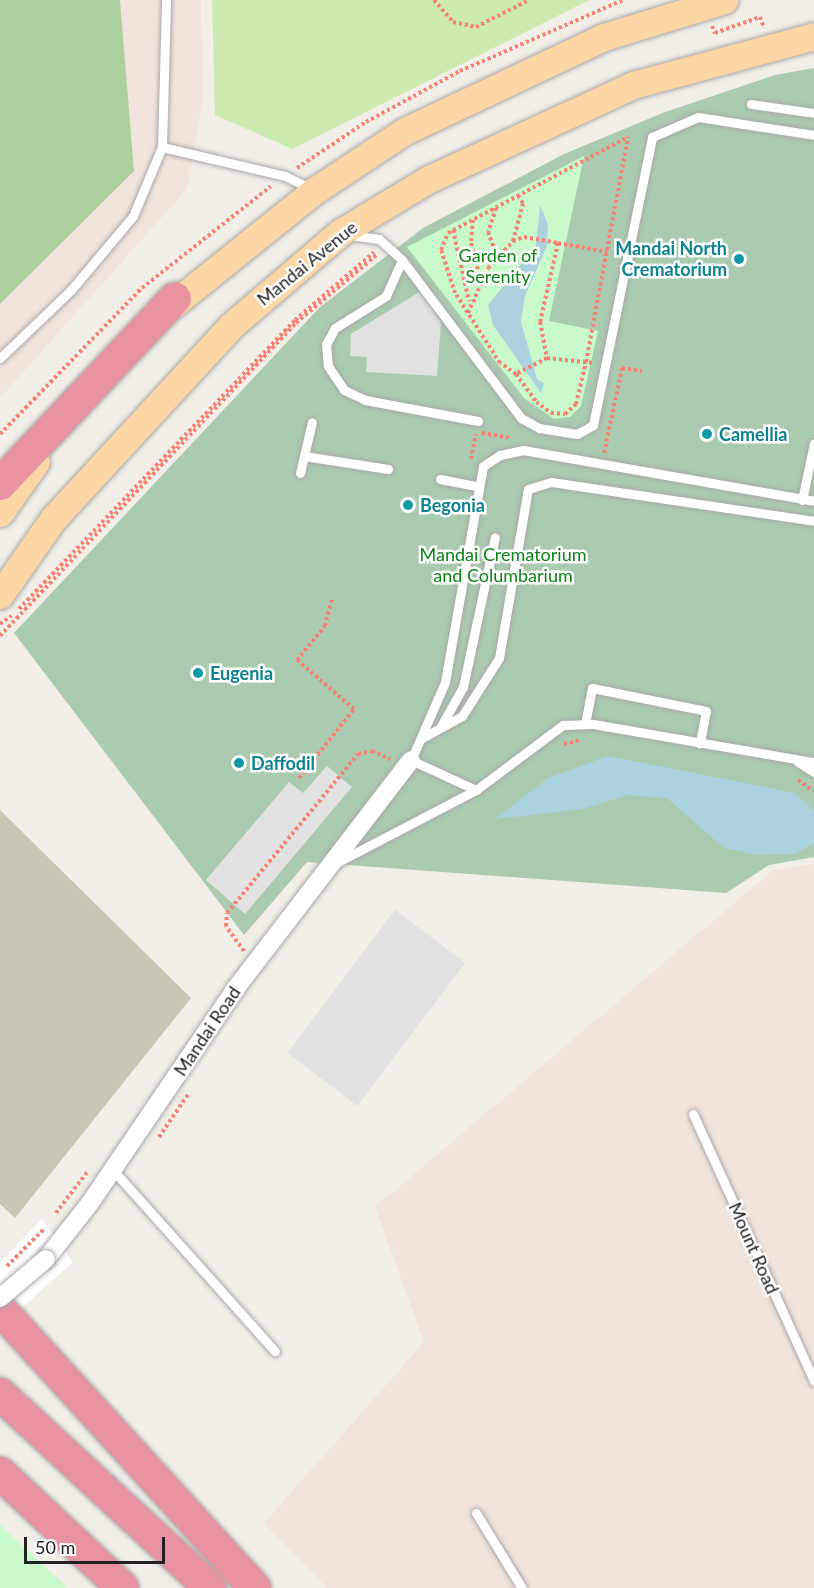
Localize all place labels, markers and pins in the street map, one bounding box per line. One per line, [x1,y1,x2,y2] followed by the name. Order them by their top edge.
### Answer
[615,238,727,280] place label: Mandai North Crematorium
[732,252,746,266] marker: Mandai North Crematorium
[719,423,787,445] place label: Camellia
[700,427,714,441] marker: Camellia
[420,494,485,516] place label: Begonia
[401,498,415,512] marker: Begonia
[210,662,273,684] place label: Eugenia
[191,666,205,680] marker: Eugenia
[251,752,315,774] place label: Daffodil
[232,756,246,770] marker: Daffodil

